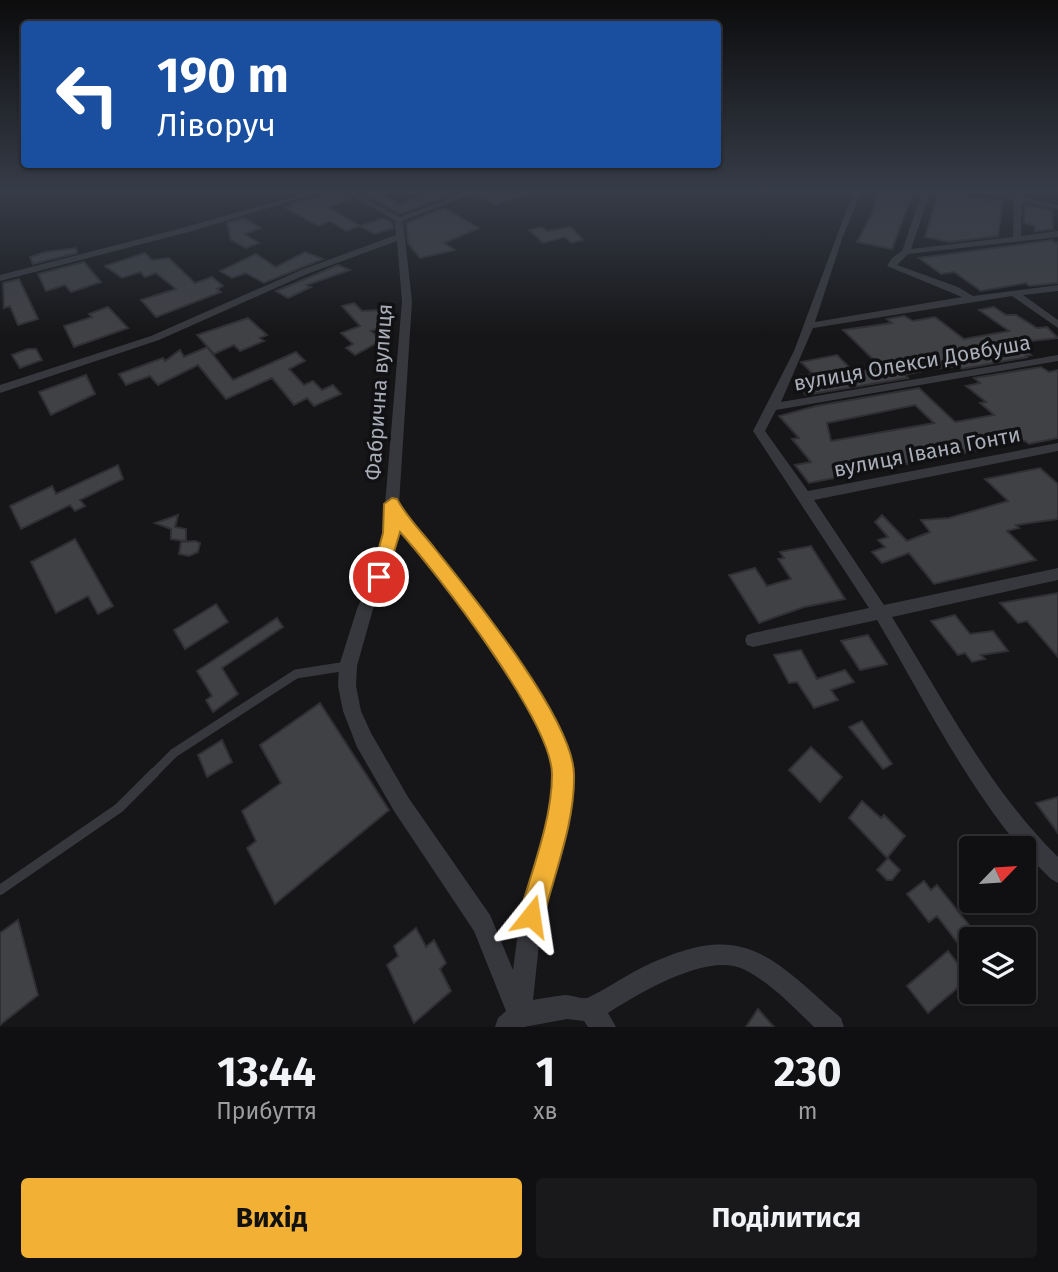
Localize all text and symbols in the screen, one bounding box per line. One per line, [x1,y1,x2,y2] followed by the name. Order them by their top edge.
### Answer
[157,46,289,105] text: 190 m
[42,49,133,140] icon: left
[157,106,276,144] text: Ліворуч
[360,303,398,481] street label: Фабрична вулиця
[792,329,1032,397] street label: вулиця Олекси Довбуша
[831,421,1023,483] street label: вулиця Івана Гонти
[349,547,409,607] pin
[360,558,398,596] icon: arrive
[959,836,1036,914] north arrow
[959,836,1036,1004] map controls
[494,879,568,953] position arrow
[959,927,1036,1004] button: layers
[217,1047,316,1097] text: 13:44
[536,1047,555,1097] text: 1
[774,1047,842,1097] text: 230
[216,1097,317,1125] text: Прибуття
[533,1097,557,1125] text: хв
[798,1097,818,1125] text: m
[21,1178,522,1258] button: Вихід
[536,1178,1037,1258] button: Поділитися

